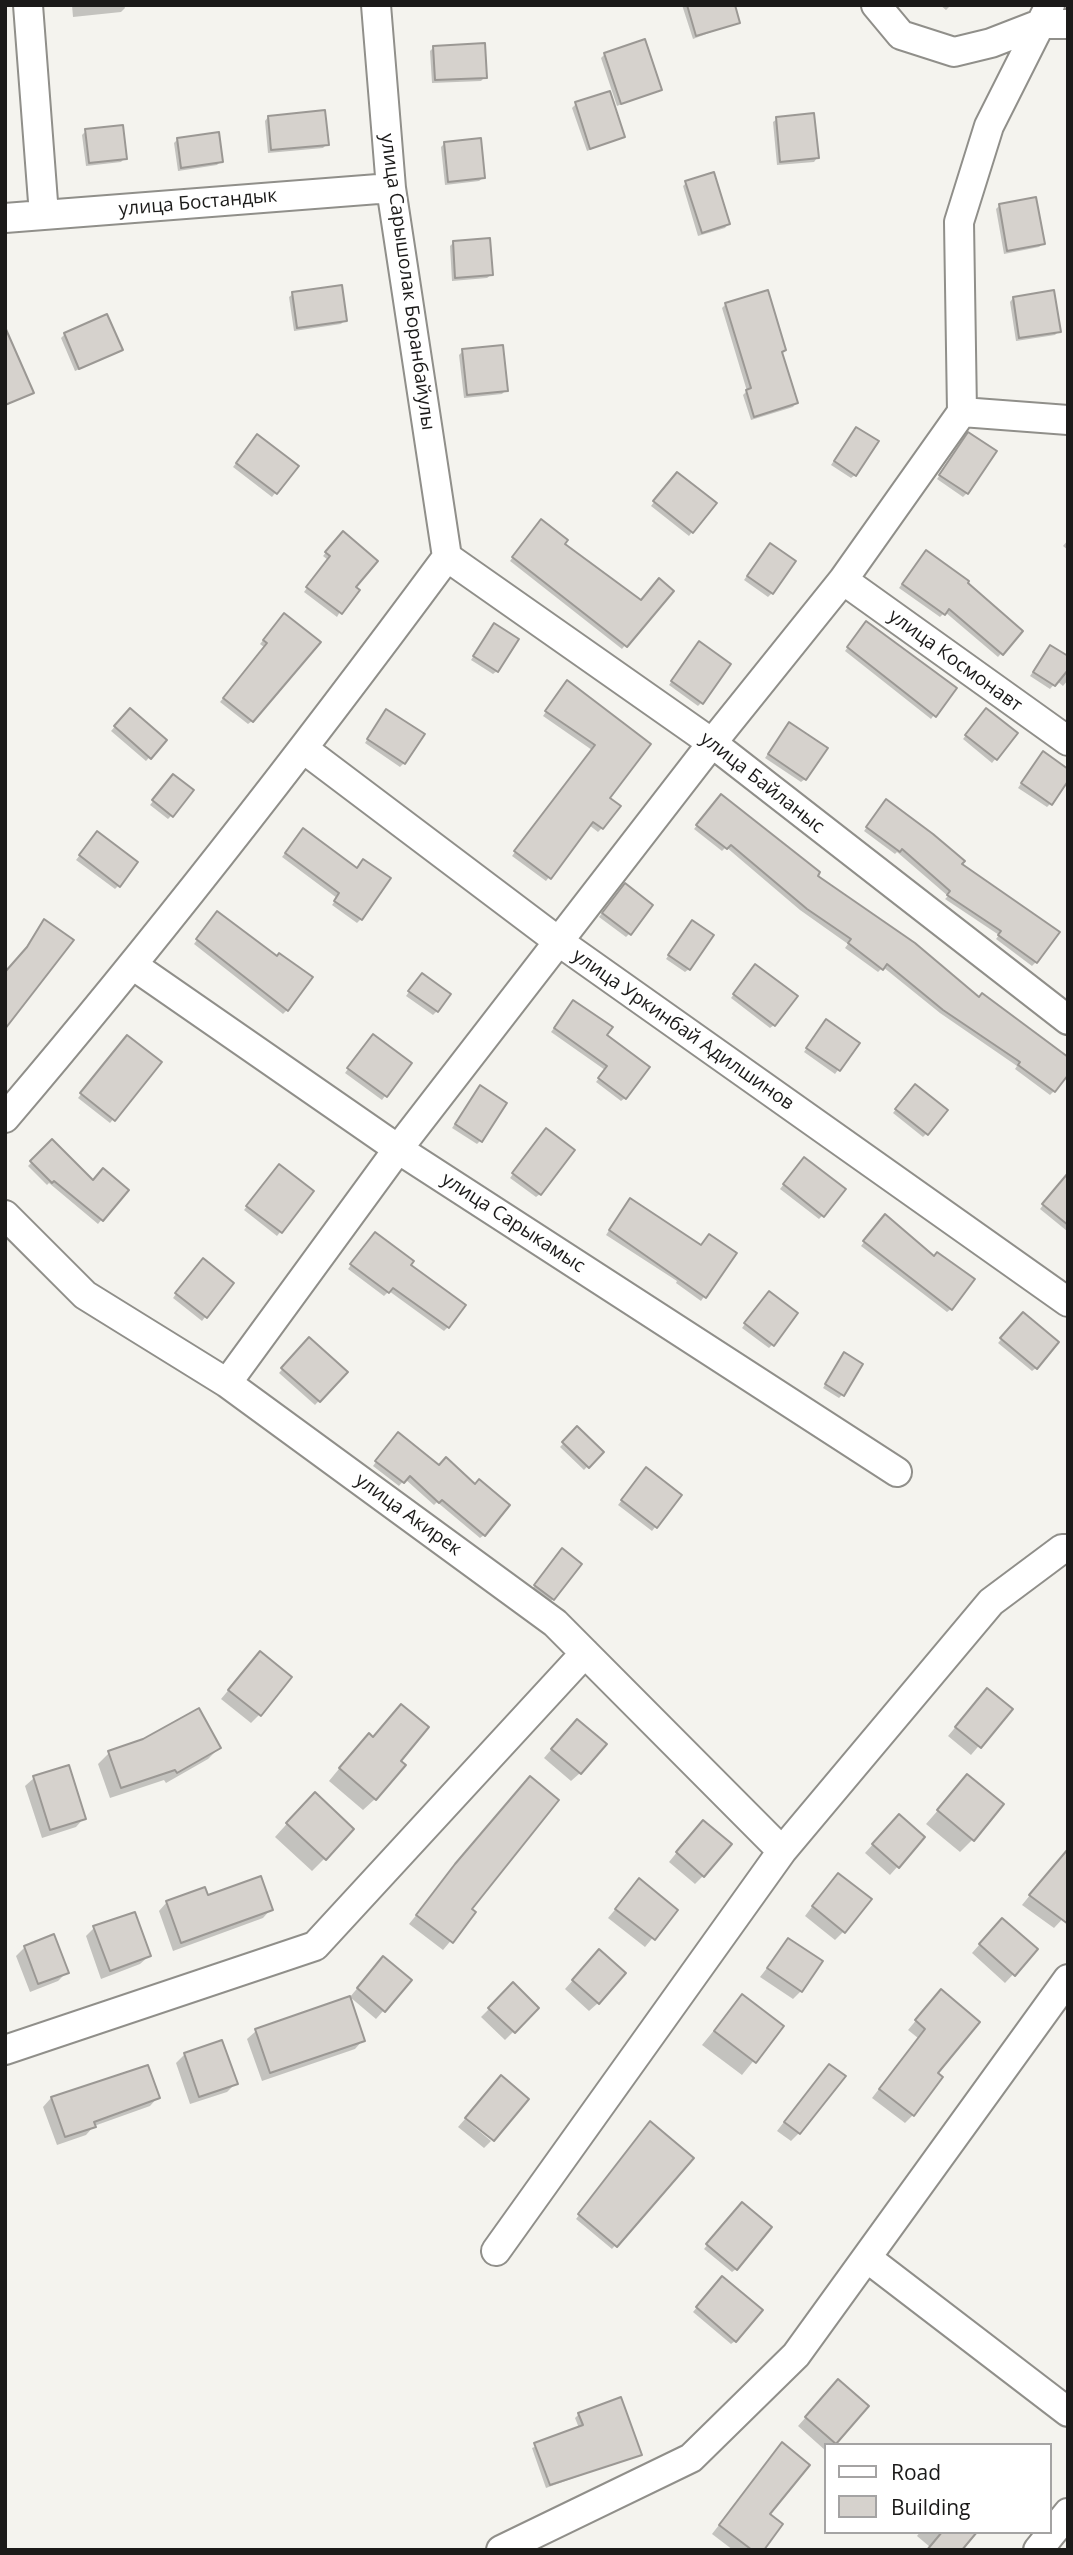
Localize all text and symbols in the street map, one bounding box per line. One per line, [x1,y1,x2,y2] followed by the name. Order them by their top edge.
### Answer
[375,132,439,432] street label: улица Сарышолак Боранбайулы
[118,185,278,221] street label: улица Бостандык
[884,605,1026,717] street label: улица Космонавт
[695,727,829,839] street label: улица Байланыс
[568,945,798,1115] street label: улица Уркинбай Адилшинов
[437,1168,589,1278] street label: улица Сарыкамыс
[350,1469,466,1561] street label: улица Акирек
[824,2443,1052,2534] legend
[891,2458,941,2486] text: Road
[891,2493,970,2521] text: Building

